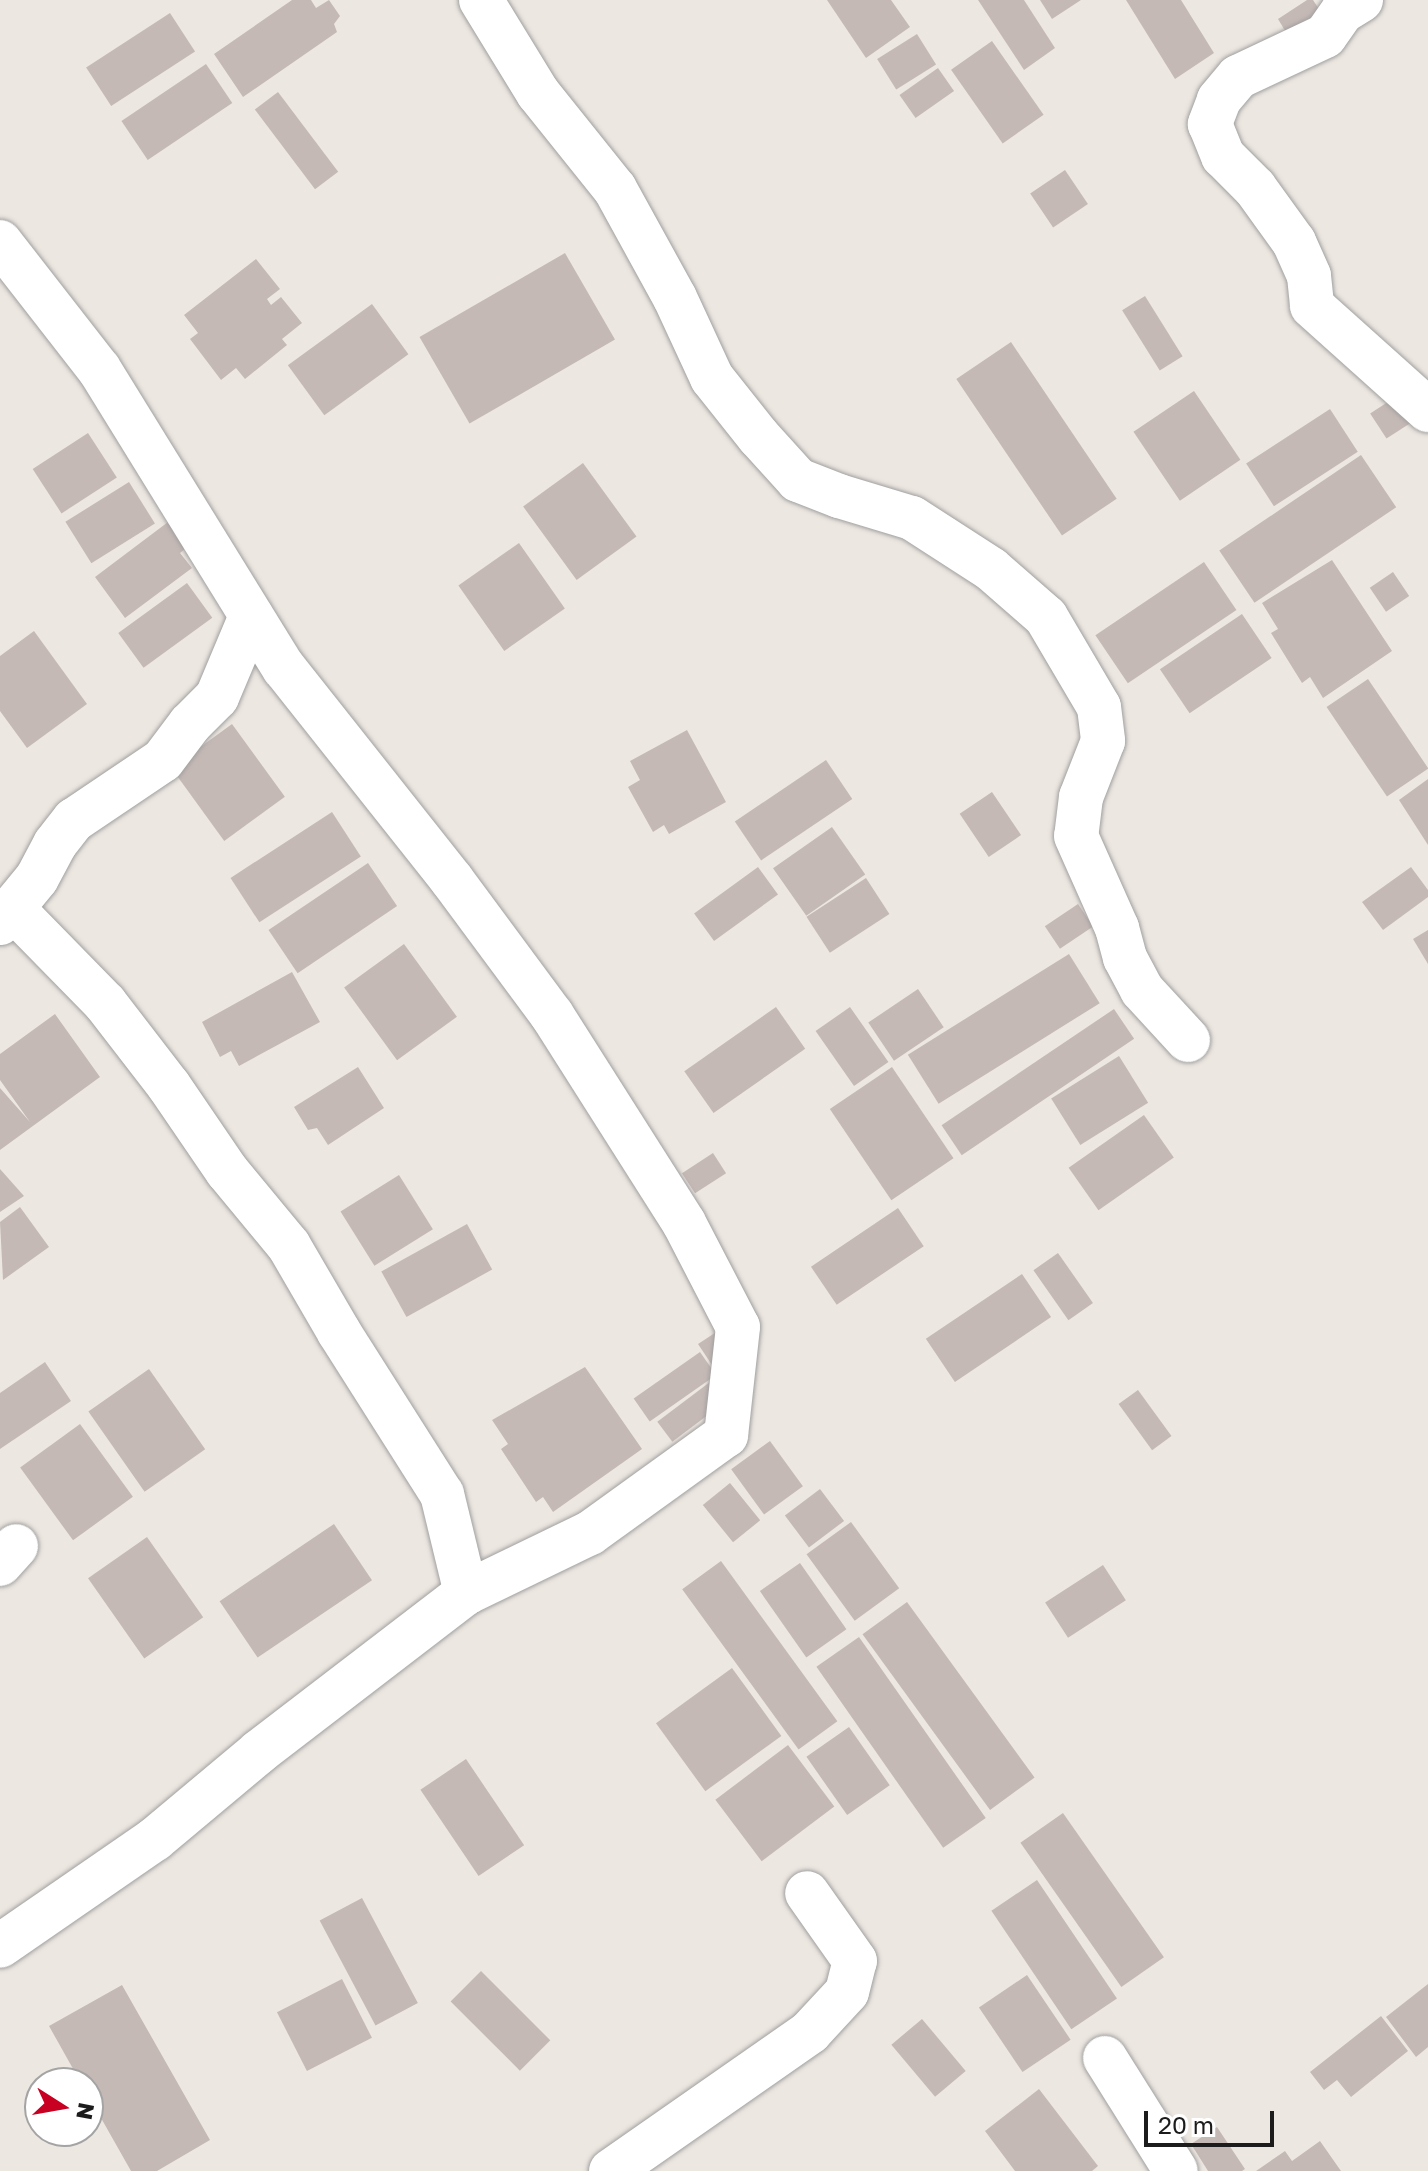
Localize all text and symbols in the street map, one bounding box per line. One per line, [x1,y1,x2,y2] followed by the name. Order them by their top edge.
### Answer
[24,2067,104,2147] north arrow
[1148,2095,1278,2145] scale bar
[71,2100,101,2122] text: N
[1158,2110,1214,2139] text: 20 m

